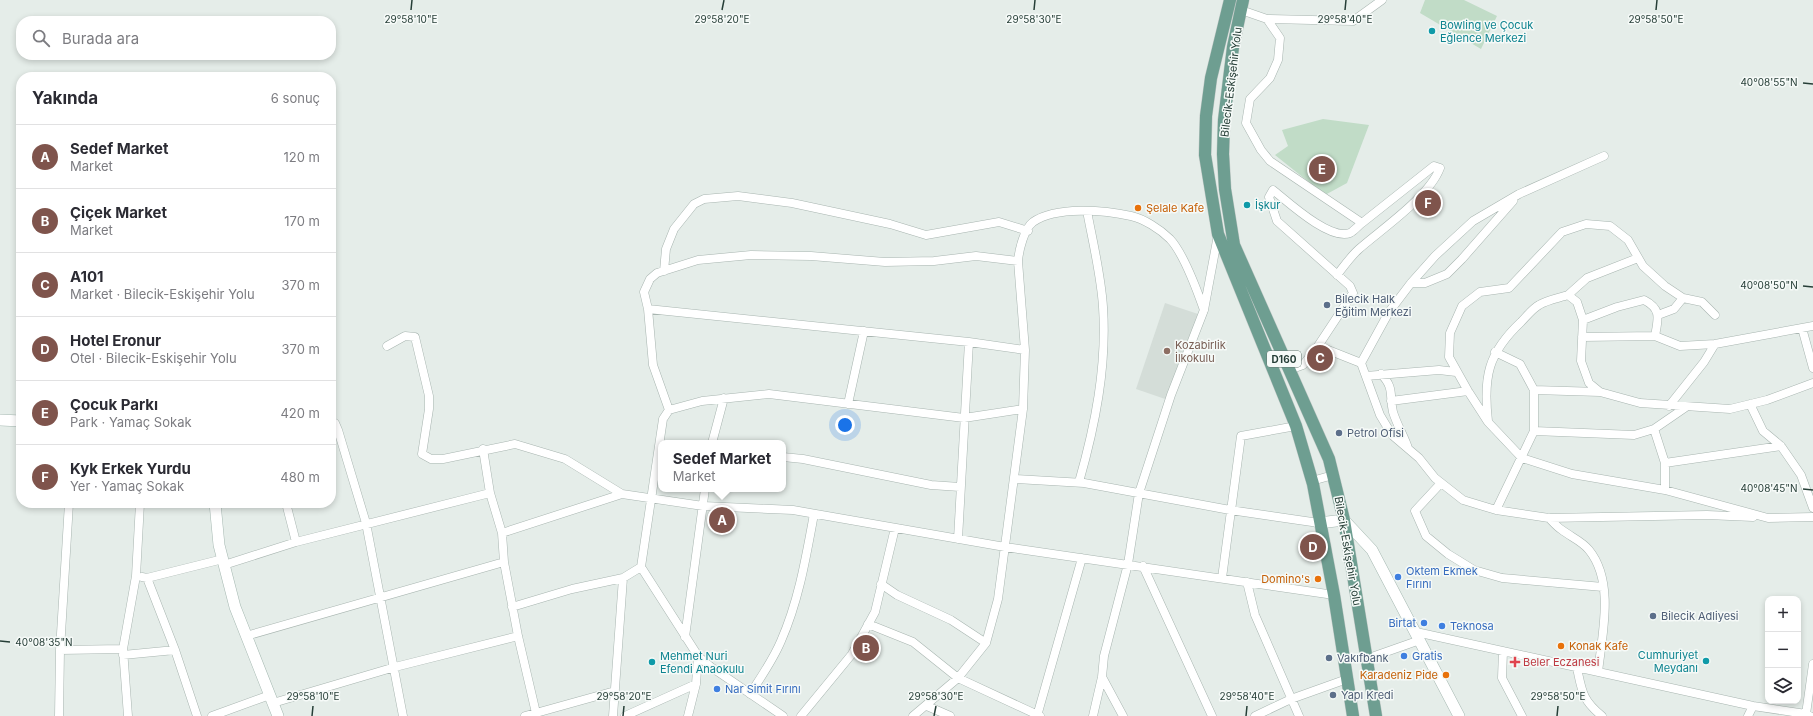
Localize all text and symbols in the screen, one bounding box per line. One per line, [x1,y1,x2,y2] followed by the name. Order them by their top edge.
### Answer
[384,13,438,25] text: 29°58'10"E
[694,13,750,25] text: 29°58'20"E
[1006,13,1062,25] text: 29°58'30"E
[1318,13,1372,25] text: 29°58'40"E
[1628,13,1684,25] text: 29°58'50"E
[16,16,336,60] search box
[1440,18,1533,45] place label: Bowling ve Çocuk Eğlence Merkezi
[1217,26,1245,138] street label: Bilecik-Eskişehir Yolu
[1427,26,1437,36] marker: Bowling ve Çocuk Eğlence Merkezi
[30,27,52,49] icon: search
[62,29,139,48] text: Burada ara
[1740,76,1798,88] text: 40°08'55"N
[32,88,98,108] text: Yakında
[271,90,320,106] text: 6 sonuç
[70,139,169,158] text: Sedef Market
[40,149,50,165] text: A
[284,149,320,165] text: 120 m
[1309,154,1335,184] pin: E
[70,158,113,174] text: Market
[1415,188,1441,218] pin: F
[1255,198,1280,212] place label: İşkur
[1242,200,1252,210] marker: İşkur
[1146,201,1204,215] place label: Şelale Kafe
[70,203,167,222] text: Çiçek Market
[1133,203,1143,213] marker: Şelale Kafe
[41,213,49,229] text: B
[284,213,320,229] text: 170 m
[70,222,113,238] text: Market
[70,267,104,286] text: A101
[40,277,50,293] text: C
[282,277,320,293] text: 370 m
[1740,279,1798,291] text: 40°08'50"N
[70,286,255,302] text: Market · Bilecik-Eskişehir Yolu
[1335,292,1411,319] place label: Bilecik Halk Eğitim Merkezi
[1322,300,1332,310] marker: Bilecik Halk Eğitim Merkezi
[70,331,161,350] text: Hotel Eronur
[1175,338,1226,365] place label: Kozabirlik İlkokulu
[40,341,50,357] text: D
[282,341,320,357] text: 370 m
[1307,343,1333,373] pin: C
[1162,346,1172,356] marker: Kozabirlik İlkokulu
[70,350,237,366] text: Otel · Bilecik-Eskişehir Yolu
[1267,351,1301,367] road number: D160
[70,395,158,414] text: Çocuk Parkı
[41,405,49,421] text: E
[280,405,320,421] text: 420 m
[70,414,192,430] text: Park · Yamaç Sokak
[835,415,855,435] your location
[1347,426,1404,440] place label: Petrol Ofisi
[1334,428,1344,438] marker: Petrol Ofisi
[658,440,786,492] popup
[673,449,771,468] text: Sedef Market
[70,459,191,478] text: Kyk Erkek Yurdu
[673,468,716,484] text: Market
[41,469,49,485] text: F
[280,469,320,485] text: 480 m
[70,478,184,494] text: Yer · Yamaç Sokak
[1741,482,1797,494] text: 40°08'45"N
[1332,495,1364,607] street label: Bilecik-Eskişehir Yolu
[709,505,735,535] pin: A
[1300,532,1326,562] pin: D
[1406,564,1478,591] place label: Oktem Ekmek Fırını
[1261,572,1310,586] place label: Domino's
[1393,572,1403,582] marker: Oktem Ekmek Fırını
[1313,574,1323,584] marker: Domino's
[1765,596,1801,704] map controls
[1765,596,1801,632] button: +
[1661,609,1739,623] place label: Bilecik Adliyesi
[1648,611,1658,621] marker: Bilecik Adliyesi
[1388,616,1416,630] place label: Birtat
[1419,618,1429,628] marker: Birtat
[1450,619,1494,633] place label: Teknosa
[1437,621,1447,631] marker: Teknosa
[1765,632,1801,668] button: −
[853,633,879,663] pin: B
[15,636,73,648] text: 40°08'35"N
[1569,639,1628,653] place label: Konak Kafe
[1556,641,1566,651] marker: Konak Kafe
[1638,648,1698,675] place label: Cumhuriyet Meydanı
[660,649,744,676] place label: Mehmet Nuri Efendi Anaokulu
[1412,649,1443,663] place label: Gratis
[1337,651,1389,665] place label: Vakıfbank
[1399,651,1409,661] marker: Gratis
[1324,653,1334,663] marker: Vakıfbank
[1523,655,1599,669] place label: Beler Eczanesi
[1701,656,1711,666] marker: Cumhuriyet Meydanı
[647,657,657,667] marker: Mehmet Nuri Efendi Anaokulu
[1510,657,1520,667] marker: Beler Eczanesi
[1360,668,1438,682] place label: Karadeniz Pide
[1765,668,1801,704] button: layers
[1441,670,1451,680] marker: Karadeniz Pide
[725,682,801,696] place label: Nar Simit Fırını
[712,684,722,694] marker: Nar Simit Fırını
[1341,688,1394,702] place label: Yapı Kredi
[286,690,340,702] text: 29°58'10"E
[596,690,652,702] text: 29°58'20"E
[908,690,964,702] text: 29°58'30"E
[1220,690,1274,702] text: 29°58'40"E
[1328,690,1338,700] marker: Yapı Kredi
[1530,690,1586,702] text: 29°58'50"E

